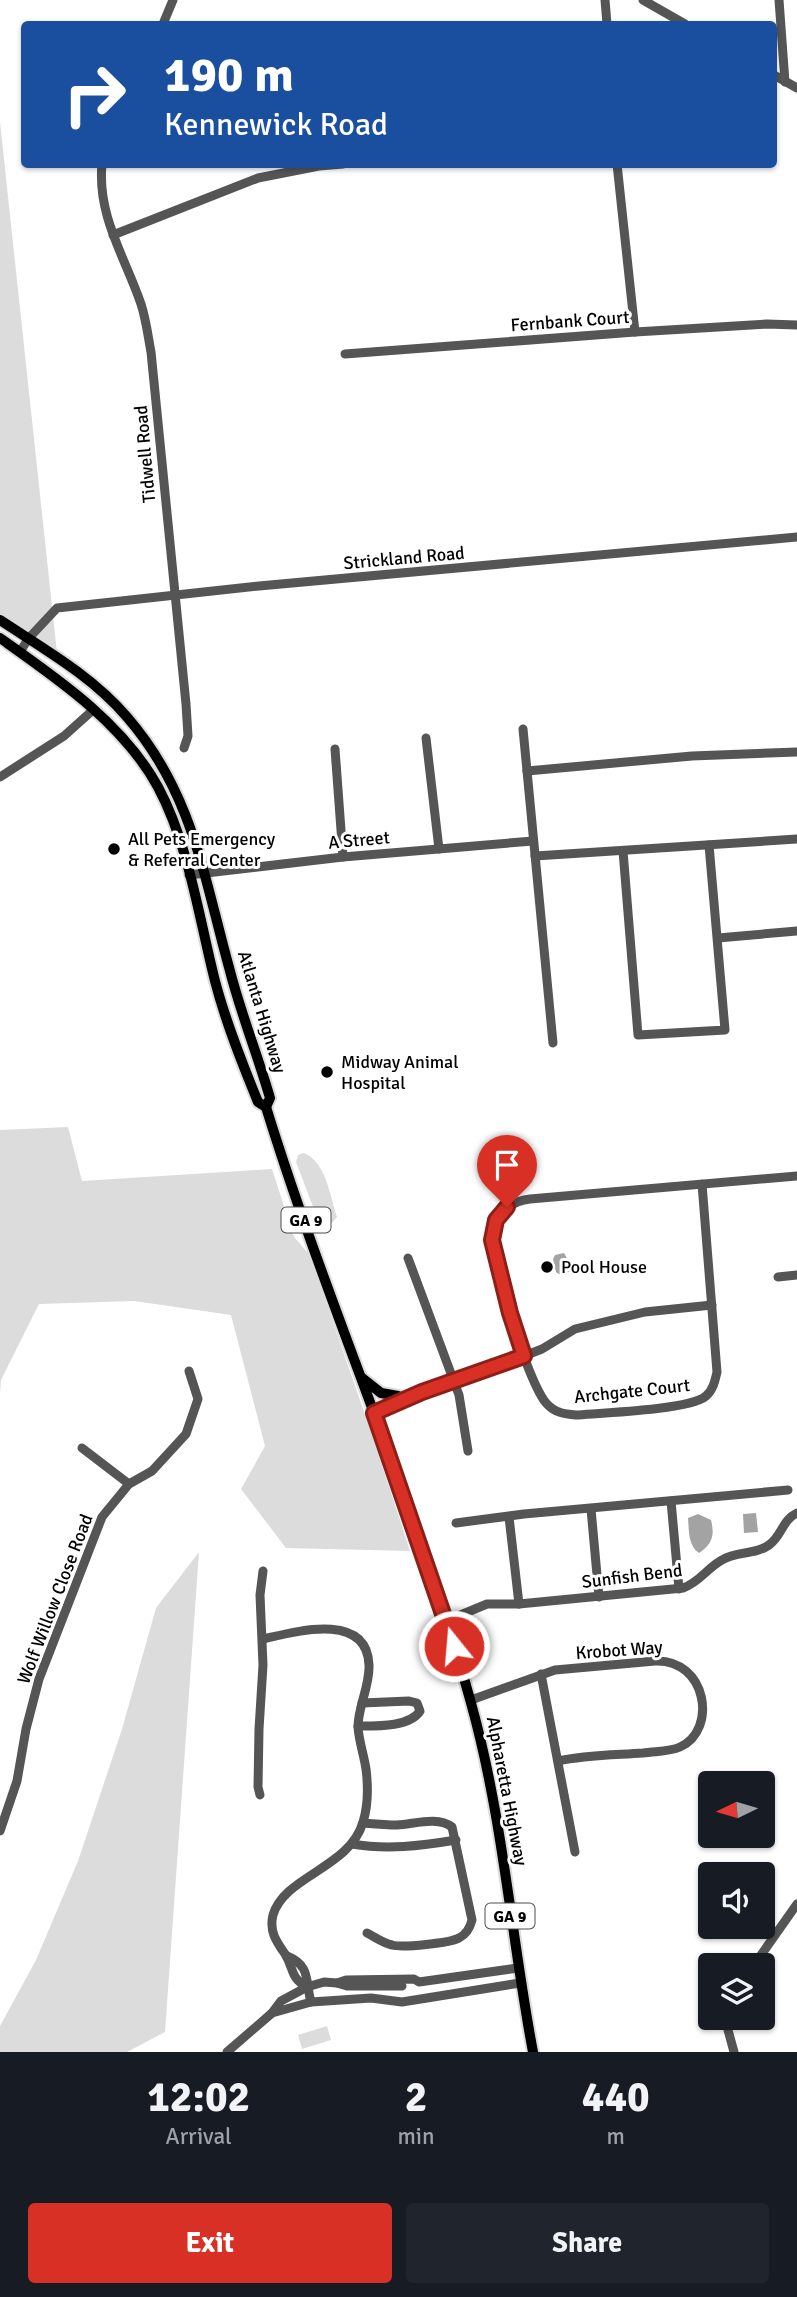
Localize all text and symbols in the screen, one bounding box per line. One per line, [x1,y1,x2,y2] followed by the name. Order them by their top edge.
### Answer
[164,45,294,105] text: 190 m
[49,49,140,140] icon: right
[164,105,388,144] text: Kennewick Road
[510,306,630,336] street label: Fernbank Court
[130,404,160,504] street label: Tidwell Road
[342,542,466,574] street label: Strickland Road
[327,826,391,854] street label: A Street
[128,828,276,871] place label: All Pets Emergency & Referral Center
[106,841,122,857] marker: All Pets Emergency & Referral Center
[233,948,291,1076] street label: Atlanta Highway
[341,1051,459,1094] place label: Midway Animal Hospital
[319,1064,335,1080] marker: Midway Animal Hospital
[477,1135,537,1207] pin
[488,1146,526,1184] icon: arrive
[282,1208,330,1232] road number: GA 9
[561,1256,647,1278] place label: Pool House
[539,1259,555,1275] marker: Pool House
[573,1374,691,1408] street label: Archgate Court
[12,1511,98,1687] street label: Wolf Willow Close Road
[581,1559,683,1593] street label: Sunfish Bend
[417,1609,491,1683] position arrow
[575,1636,664,1664] street label: Krobot Way
[482,1714,532,1868] street label: Alpharetta Highway
[698,1771,775,1848] north arrow
[698,1771,775,2030] map controls
[698,1862,775,1939] button: sound
[486,1904,534,1928] road number: GA 9
[698,1953,775,2030] button: layers
[147,2072,250,2123] text: 12:02
[405,2072,427,2123] text: 2
[582,2072,650,2123] text: 440
[166,2122,232,2151] text: Arrival
[397,2122,435,2151] text: min
[607,2122,625,2151] text: m
[28,2203,392,2283] button: Exit
[406,2203,769,2283] button: Share

